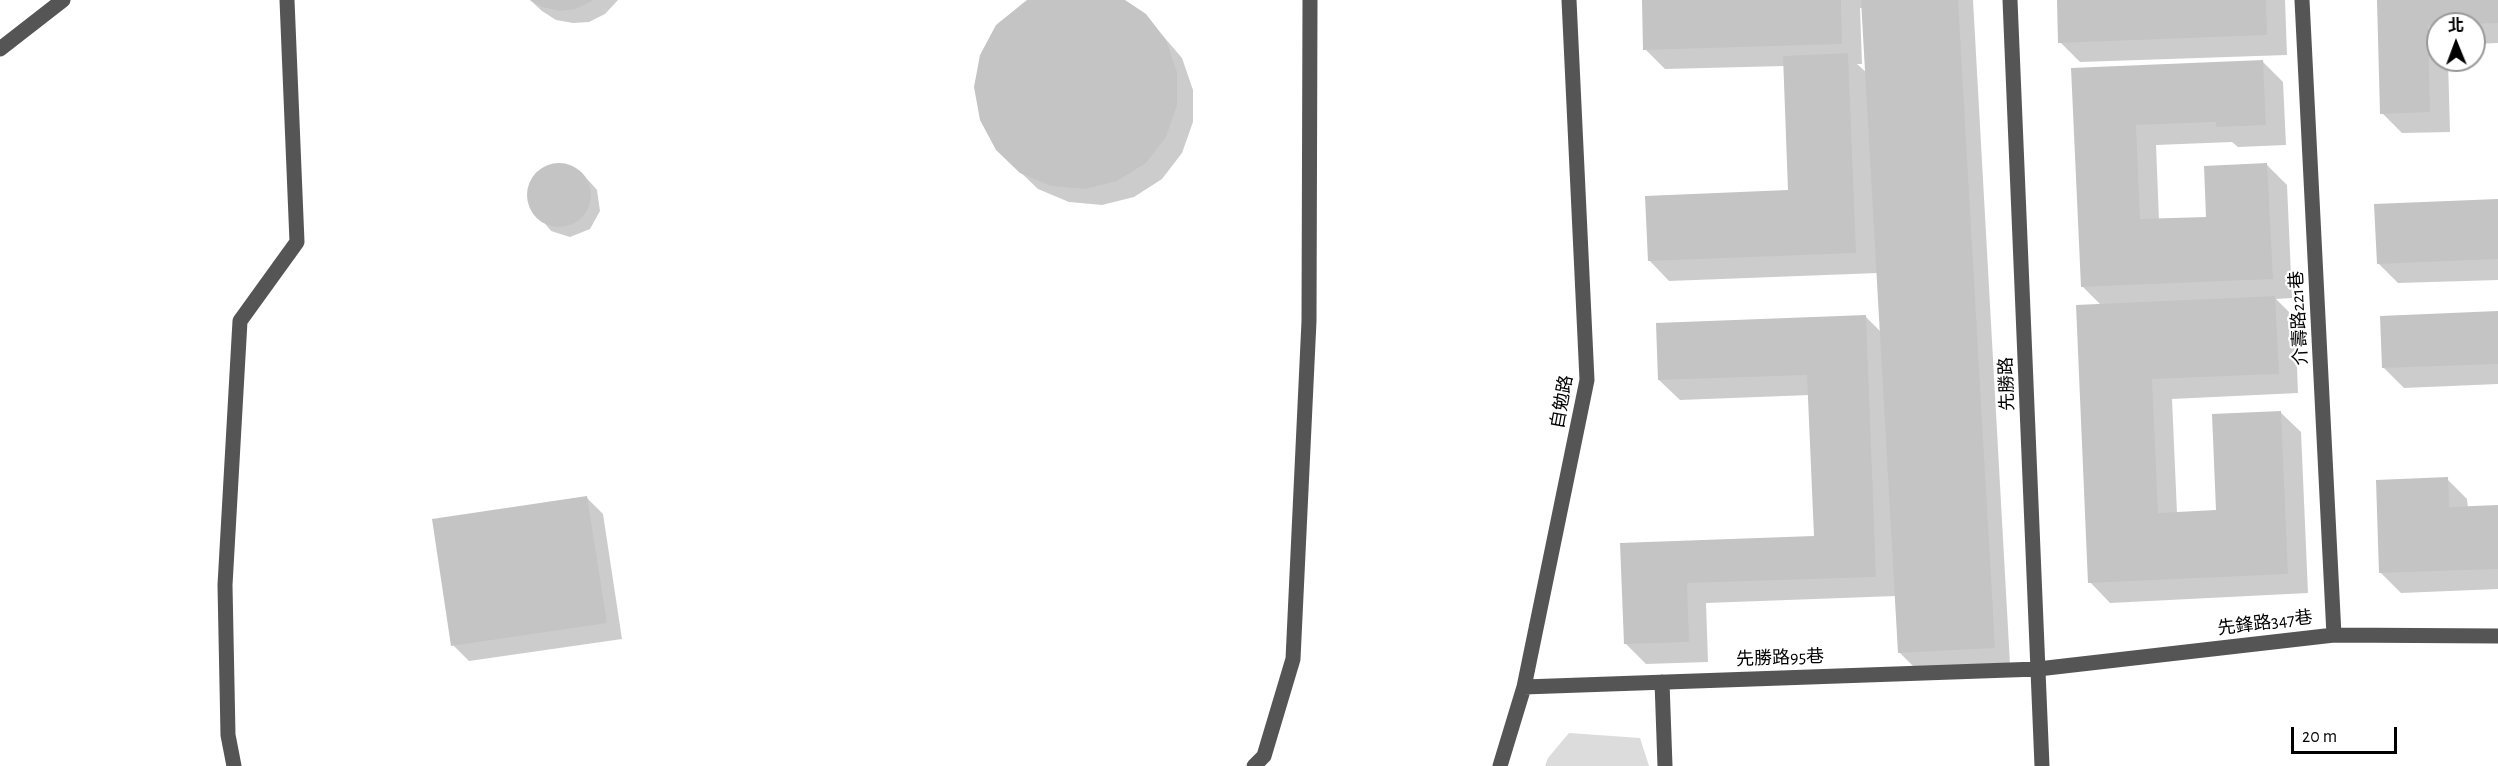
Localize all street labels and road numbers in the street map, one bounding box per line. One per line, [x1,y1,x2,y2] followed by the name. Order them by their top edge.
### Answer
[2286,270,2312,366] street label: 介壽路221巷
[1995,357,2019,411] street label: 先勝路
[1547,374,1577,430] street label: 自勉路
[2216,606,2314,640] street label: 先鋒路347巷
[1736,646,1824,670] street label: 先勝路95巷

